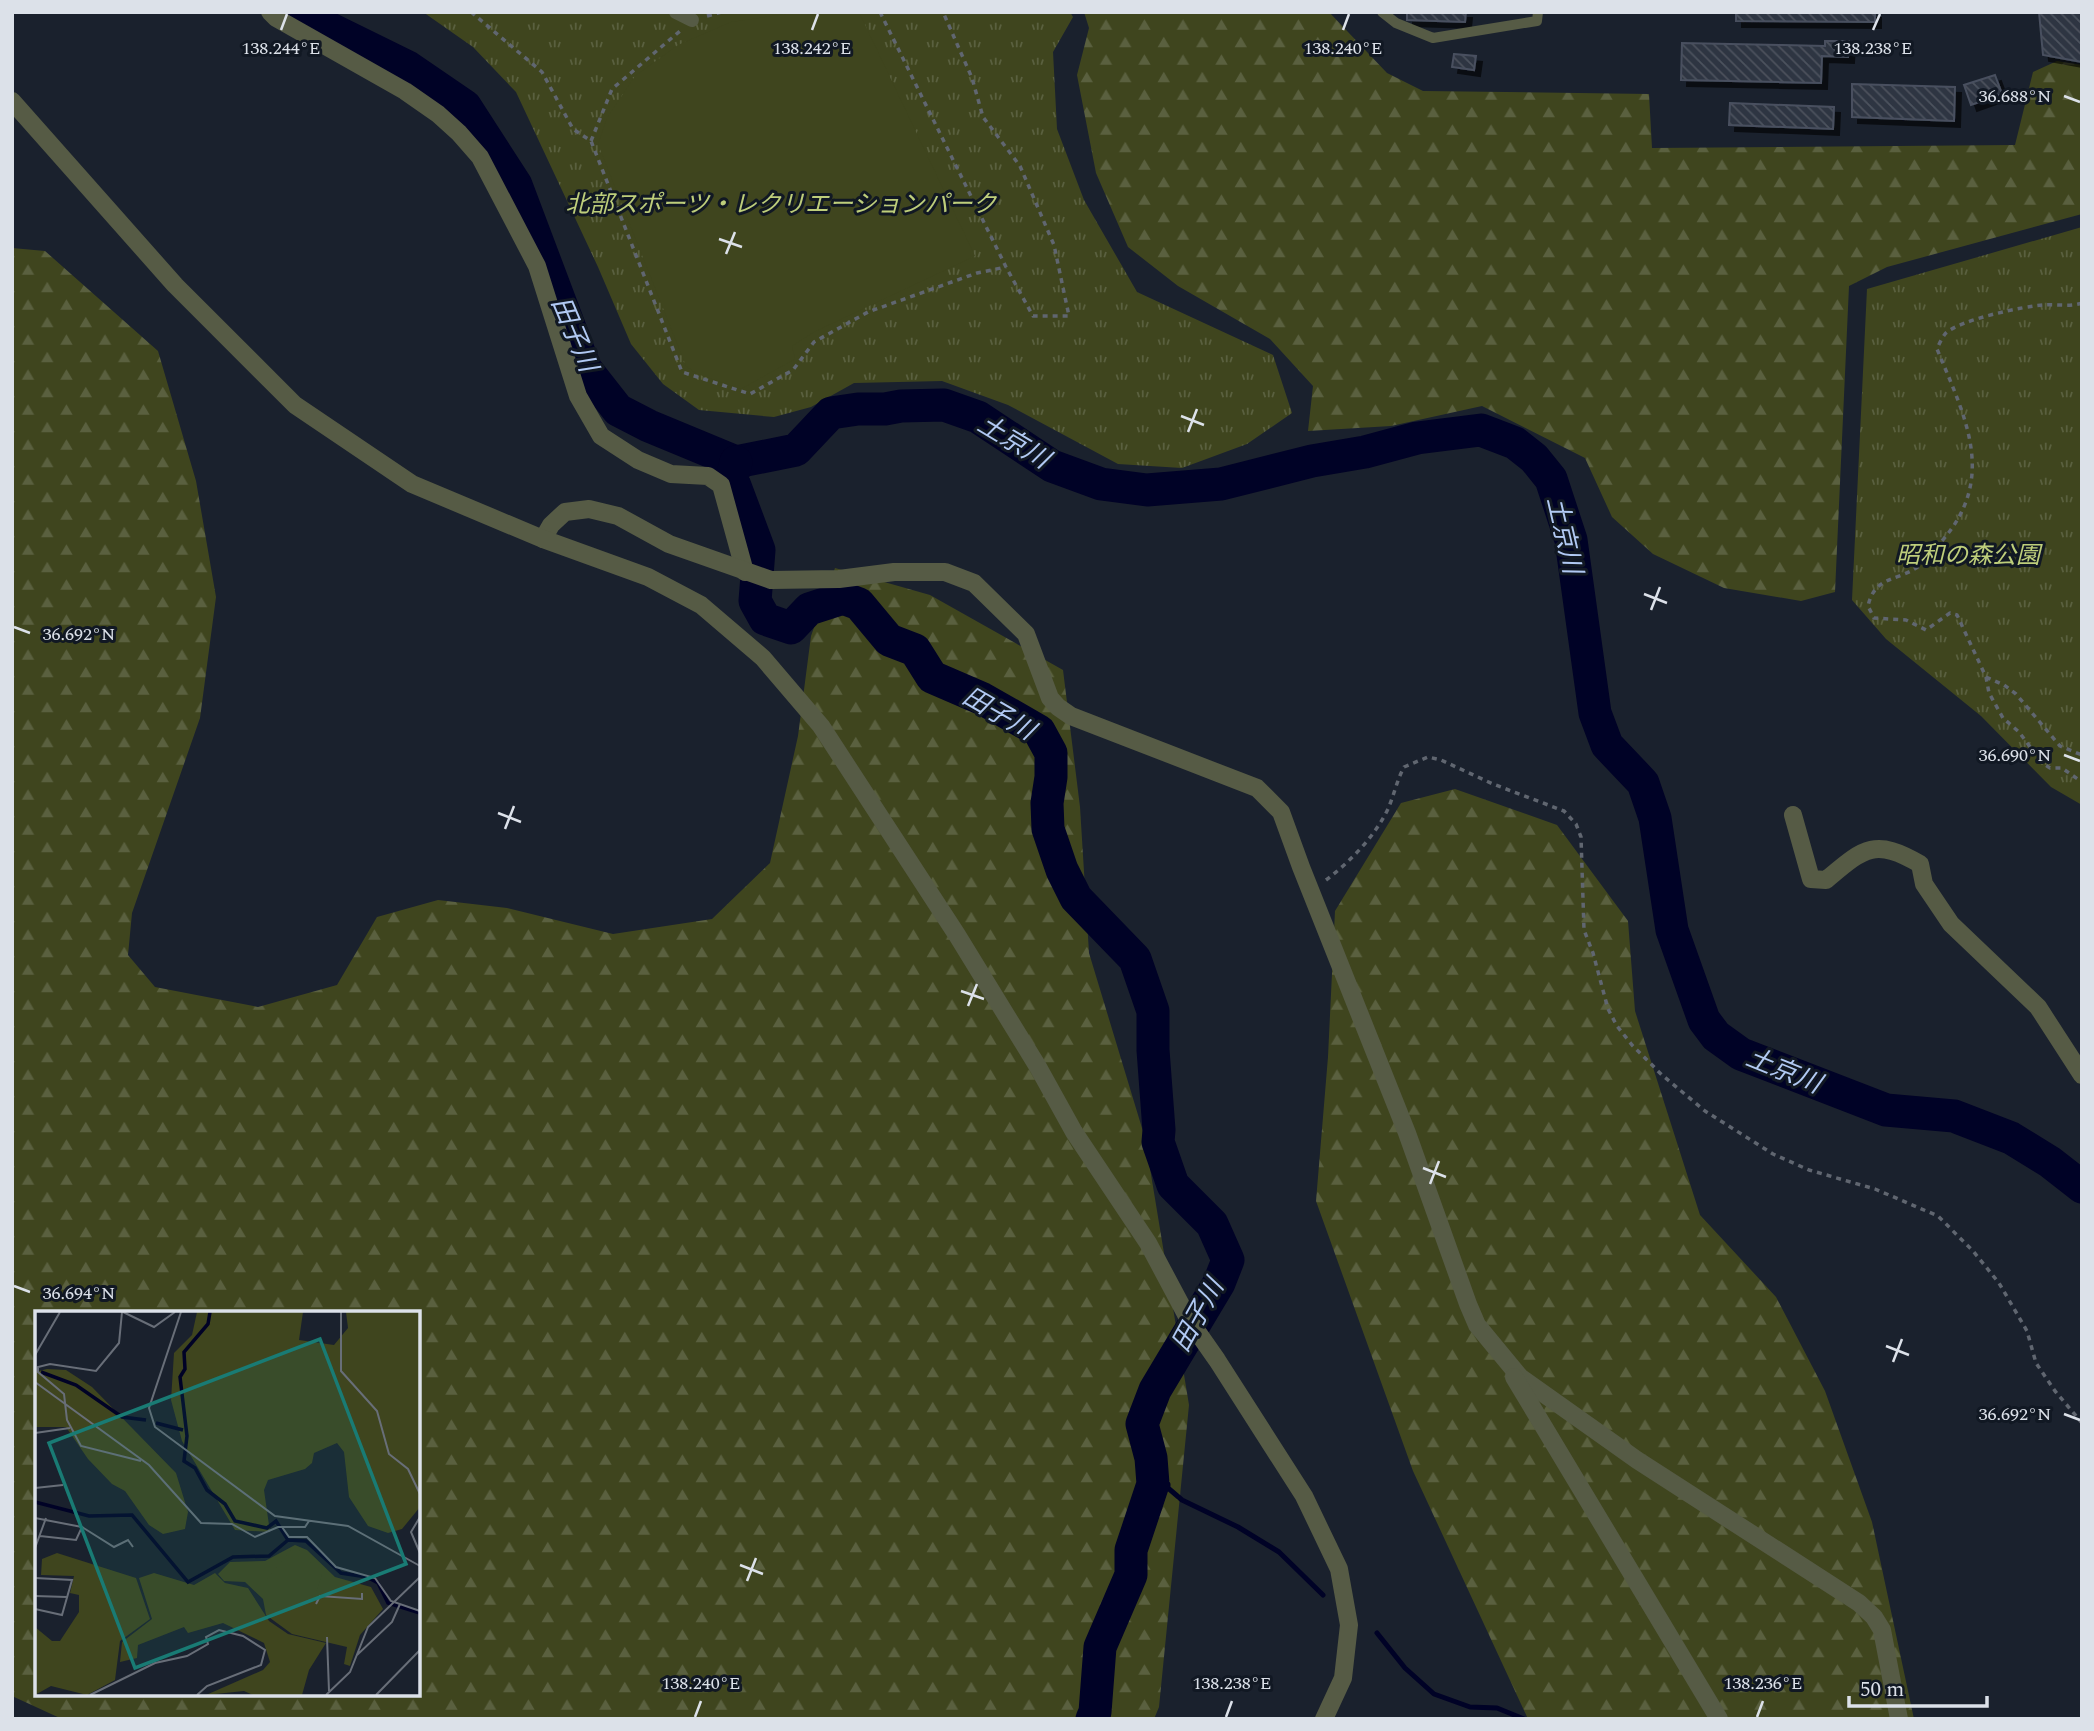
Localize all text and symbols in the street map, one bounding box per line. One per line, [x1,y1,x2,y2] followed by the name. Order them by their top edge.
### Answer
[241,35,321,62] text: 138.244°E
[772,35,852,62] text: 138.242°E
[1303,35,1383,62] text: 138.240°E
[1833,35,1913,62] text: 138.238°E
[1979,83,2051,110] text: 36.688°N
[565,187,998,223] park label: 北部スポーツ・レクリエーションパーク
[540,291,609,381] water label: 田子川
[970,405,1060,481] water label: 土京川
[1536,493,1593,581] water label: 土京川
[1896,538,2043,574] park label: 昭和の森公園
[43,621,115,648] text: 36.692°N
[955,677,1045,752] water label: 田子川
[1979,742,2051,769] text: 36.690°N
[1740,1038,1830,1105] water label: 土京川
[1161,1269,1236,1359] water label: 田子川
[43,1280,115,1307] text: 36.694°N
[35,1311,420,1696] inset map
[1979,1401,2051,1428] text: 36.692°N
[1849,1664,1987,1708] scale bar
[661,1670,741,1697] text: 138.240°E
[1192,1670,1272,1697] text: 138.238°E
[1723,1670,1803,1697] text: 138.236°E
[1860,1674,1904,1706] text: 50 m

